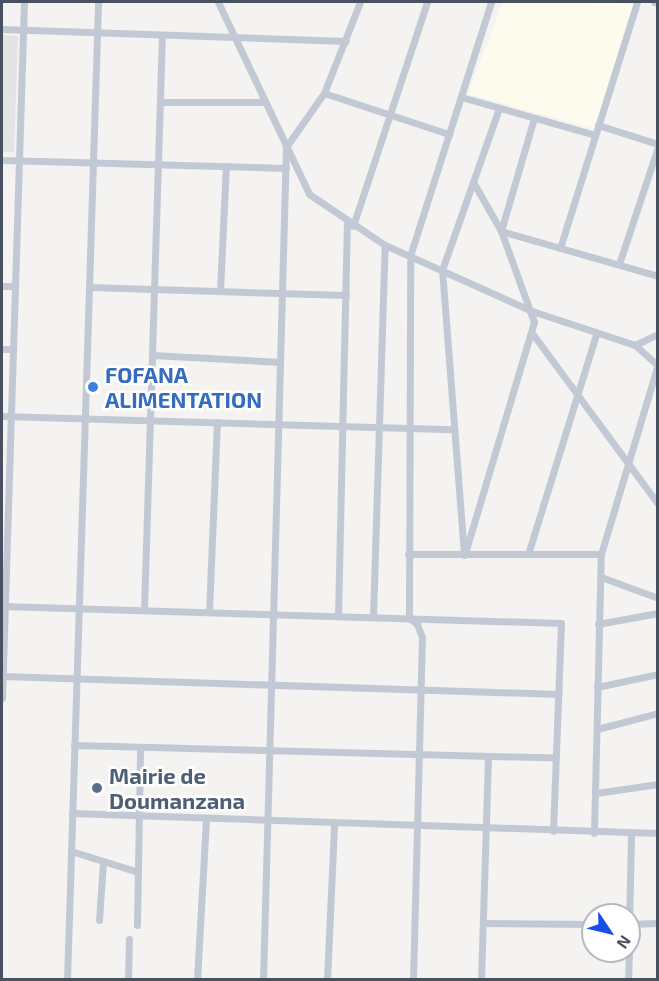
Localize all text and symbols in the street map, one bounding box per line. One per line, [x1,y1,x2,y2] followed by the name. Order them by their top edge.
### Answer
[105,361,262,412] place label: FOFANA ALIMENTATION
[86,380,100,394] marker: FOFANA ALIMENTATION
[109,762,245,813] place label: Mairie de Doumanzana
[90,781,104,795] marker: Mairie de Doumanzana
[581,903,641,963] north arrow
[613,932,636,953] text: N

